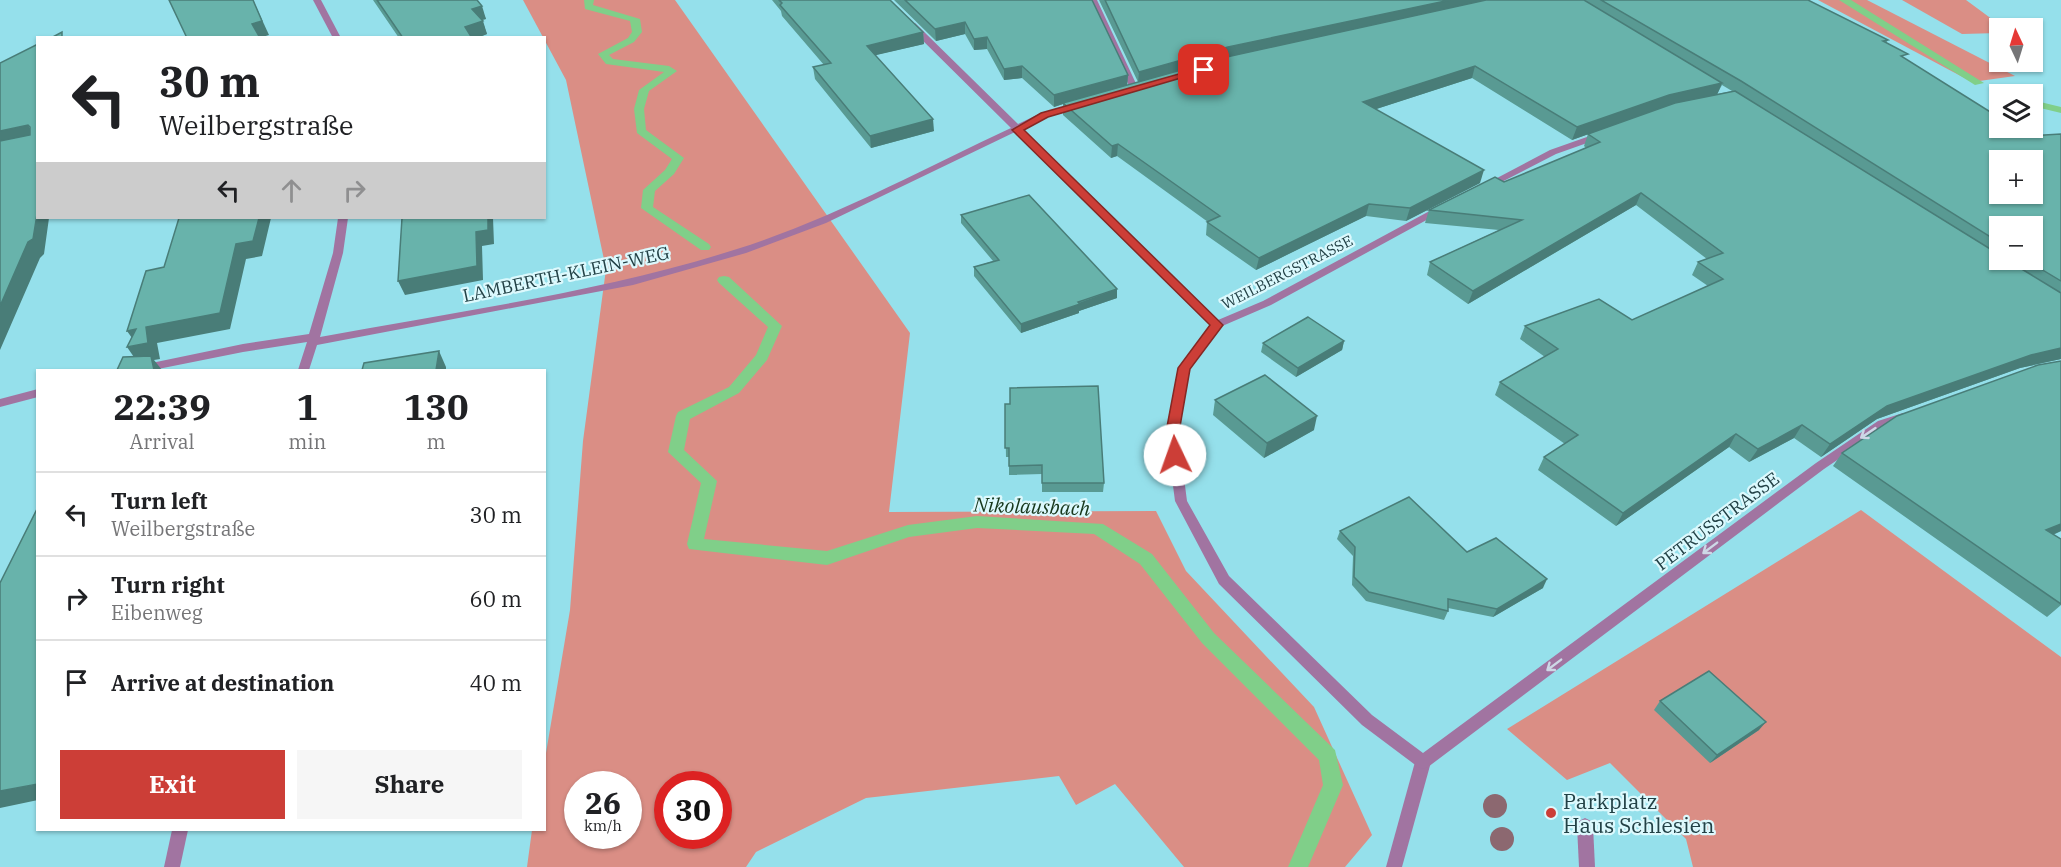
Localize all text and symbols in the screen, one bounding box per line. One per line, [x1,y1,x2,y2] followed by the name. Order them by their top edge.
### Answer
[1989,18,2043,72] north arrow
[1989,18,2043,270] map controls
[1178,44,1229,95] pin
[1187,53,1220,86] icon: arrive
[159,54,260,109] text: 30 m
[60,60,138,138] icon: left
[1989,84,2043,138] button: layers
[159,107,354,142] text: Weilbergstraße
[1989,150,2043,204] button: +
[212,174,245,207] icon: left
[275,174,308,207] icon: ahead
[338,174,371,207] icon: right
[1989,216,2043,270] button: −
[1218,231,1356,313] street label: WEILBERGSTRASSE
[460,241,672,307] street label: LAMBERTH-KLEIN-WEG
[113,383,211,430] text: 22:39
[296,383,318,430] text: 1
[404,383,469,430] text: 130
[1143,423,1207,487] position arrow
[1860,427,1877,439] one-way arrow
[130,428,195,455] text: Arrival
[288,428,326,455] text: min
[427,428,446,455] text: m
[1650,467,1784,575] street label: PETRUSSTRASSE
[111,486,207,515] text: Turn left
[972,490,1091,522] water label: Nikolausbach
[60,498,93,531] icon: left
[470,500,522,529] text: 30 m
[111,515,255,542] text: Weilbergstraße
[1703,542,1719,554] one-way arrow
[111,570,225,599] text: Turn right
[60,582,93,615] icon: right
[470,584,522,613] text: 60 m
[111,599,203,626] text: Eibenweg
[1547,658,1563,671] one-way arrow
[60,666,93,699] icon: arrive
[111,668,334,697] text: Arrive at destination
[470,668,522,697] text: 40 m
[60,750,285,819] button: Exit
[297,750,522,819] button: Share
[654,771,732,849] speed limit sign: 30
[585,783,621,822] text: 26
[1563,787,1714,839] place label: Parkplatz Haus Schlesien
[1544,806,1558,820] marker: Parkplatz Haus Schlesien
[584,816,622,835] text: km/h

